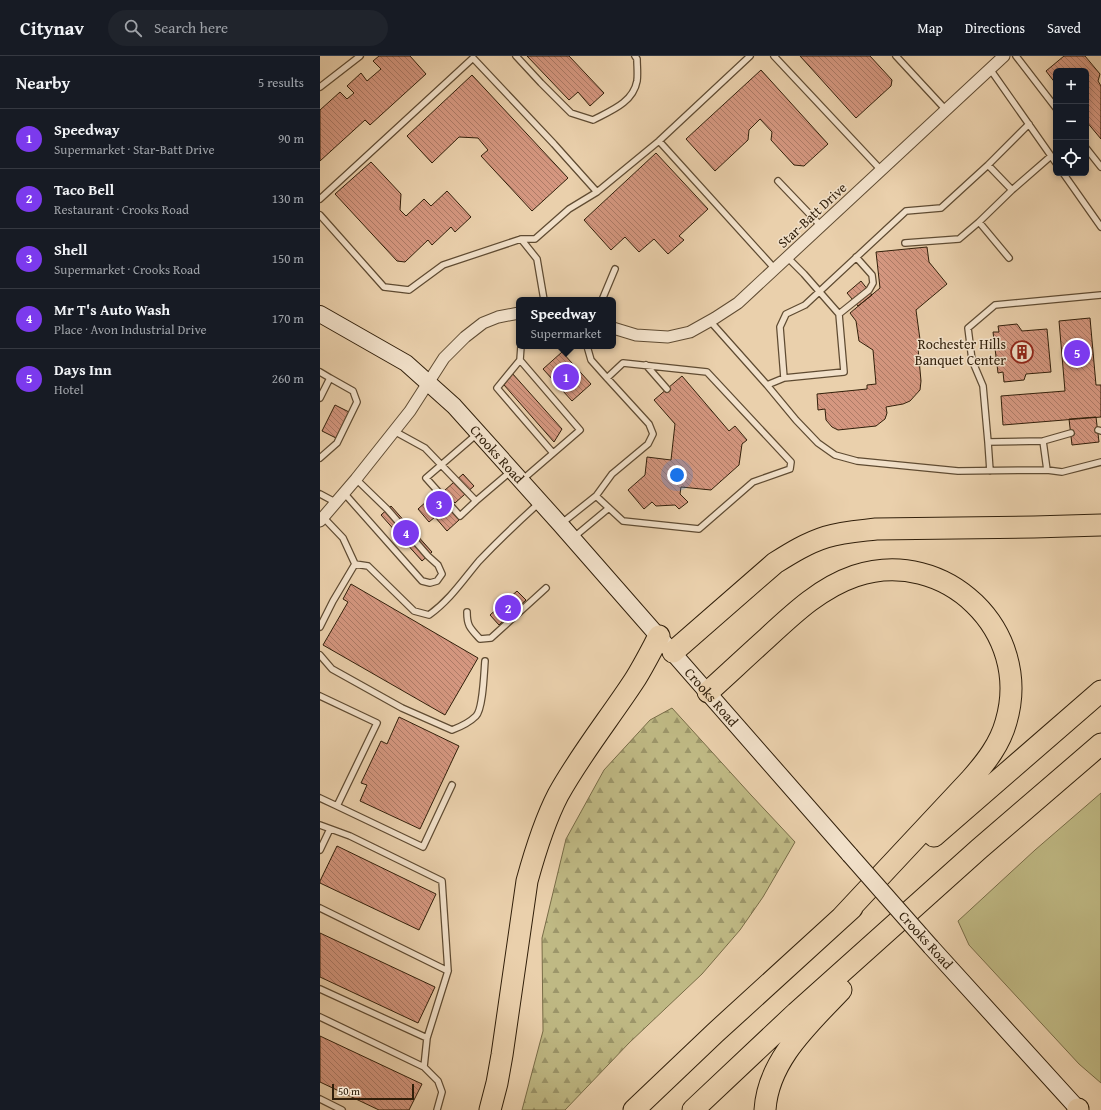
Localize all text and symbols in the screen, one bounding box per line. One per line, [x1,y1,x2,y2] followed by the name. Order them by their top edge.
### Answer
[108,10,388,46] search box
[20,14,84,42] text: Citynav
[122,17,144,39] icon: search
[154,17,228,38] text: Search here
[917,18,943,38] text: Map
[965,18,1025,38] text: Directions
[1047,18,1081,38] text: Saved
[1053,68,1089,176] map controls
[1053,68,1089,104] button: +
[16,70,70,95] text: Nearby
[258,73,304,92] text: 5 results
[1053,104,1089,140] button: −
[54,119,120,140] text: Speedway
[26,129,32,148] text: 1
[278,129,304,148] text: 90 m
[54,140,215,159] text: Supermarket · Star-Batt Drive
[1053,140,1089,176] button: locate
[773,177,851,252] street label: Star-Batt Drive
[54,179,114,200] text: Taco Bell
[26,189,32,208] text: 2
[272,189,304,208] text: 130 m
[54,200,189,219] text: Restaurant · Crooks Road
[54,239,87,260] text: Shell
[26,249,32,268] text: 3
[272,249,304,268] text: 150 m
[54,260,200,279] text: Supermarket · Crooks Road
[516,297,616,349] popup
[54,299,170,320] text: Mr T's Auto Wash
[530,303,596,324] text: Speedway
[26,309,32,328] text: 4
[272,309,304,328] text: 170 m
[54,320,207,339] text: Place · Avon Industrial Drive
[530,324,602,343] text: Supermarket
[915,334,1006,370] place label: Rochester Hills Banquet Center
[1064,338,1090,368] pin: 5
[1009,339,1035,365] building icon: Rochester Hills Banquet Center
[54,359,112,380] text: Days Inn
[553,362,579,392] pin: 1
[26,369,32,388] text: 5
[272,369,304,388] text: 260 m
[54,380,84,399] text: Hotel
[465,420,529,488] street label: Crooks Road
[667,465,687,485] your location
[426,489,452,519] pin: 3
[393,518,419,548] pin: 4
[495,593,521,623] pin: 2
[680,663,743,731] street label: Crooks Road
[894,906,958,974] street label: Crooks Road
[332,1082,414,1101] scale bar
[338,1083,360,1099] text: 50 m

